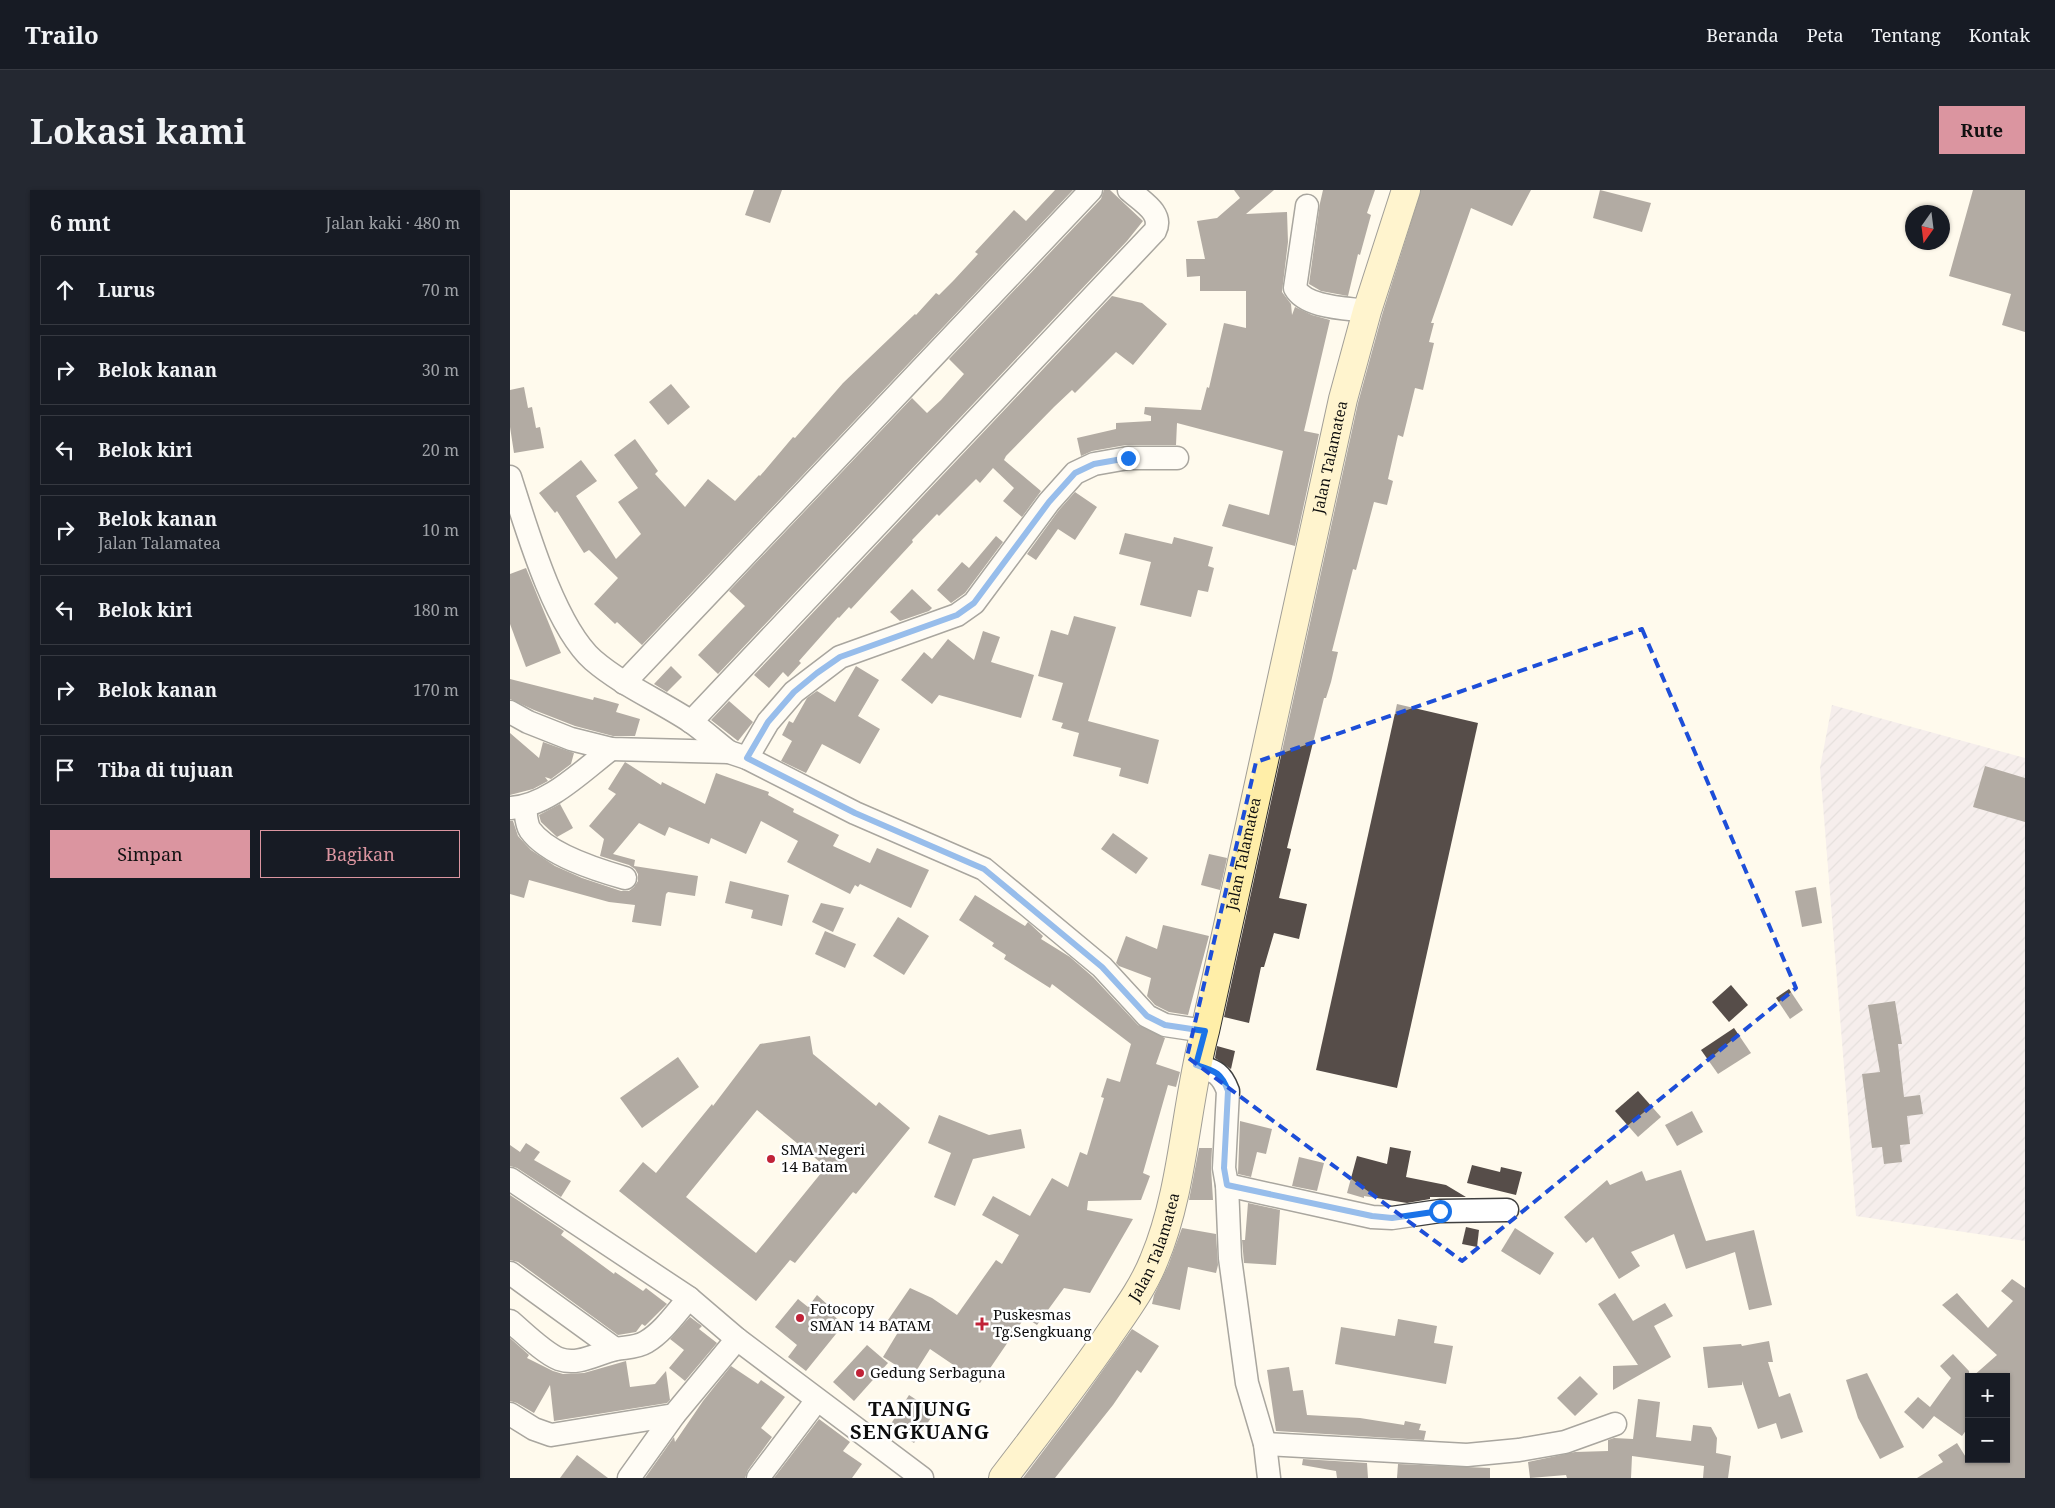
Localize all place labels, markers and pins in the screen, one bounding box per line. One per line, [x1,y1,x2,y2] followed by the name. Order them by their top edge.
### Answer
[781,1139,865,1176] place label: SMA Negeri 14 Batam
[765,1153,777,1165] marker: SMA Negeri 14 Batam
[810,1298,931,1335] place label: Fotocopy SMAN 14 BATAM
[993,1304,1092,1341] place label: Puskesmas Tg.Sengkuang
[794,1312,806,1324] marker: Fotocopy SMAN 14 BATAM
[975,1317,989,1331] marker: Puskesmas Tg.Sengkuang
[870,1362,1006,1382] place label: Gedung Serbaguna
[854,1367,866,1379] marker: Gedung Serbaguna

